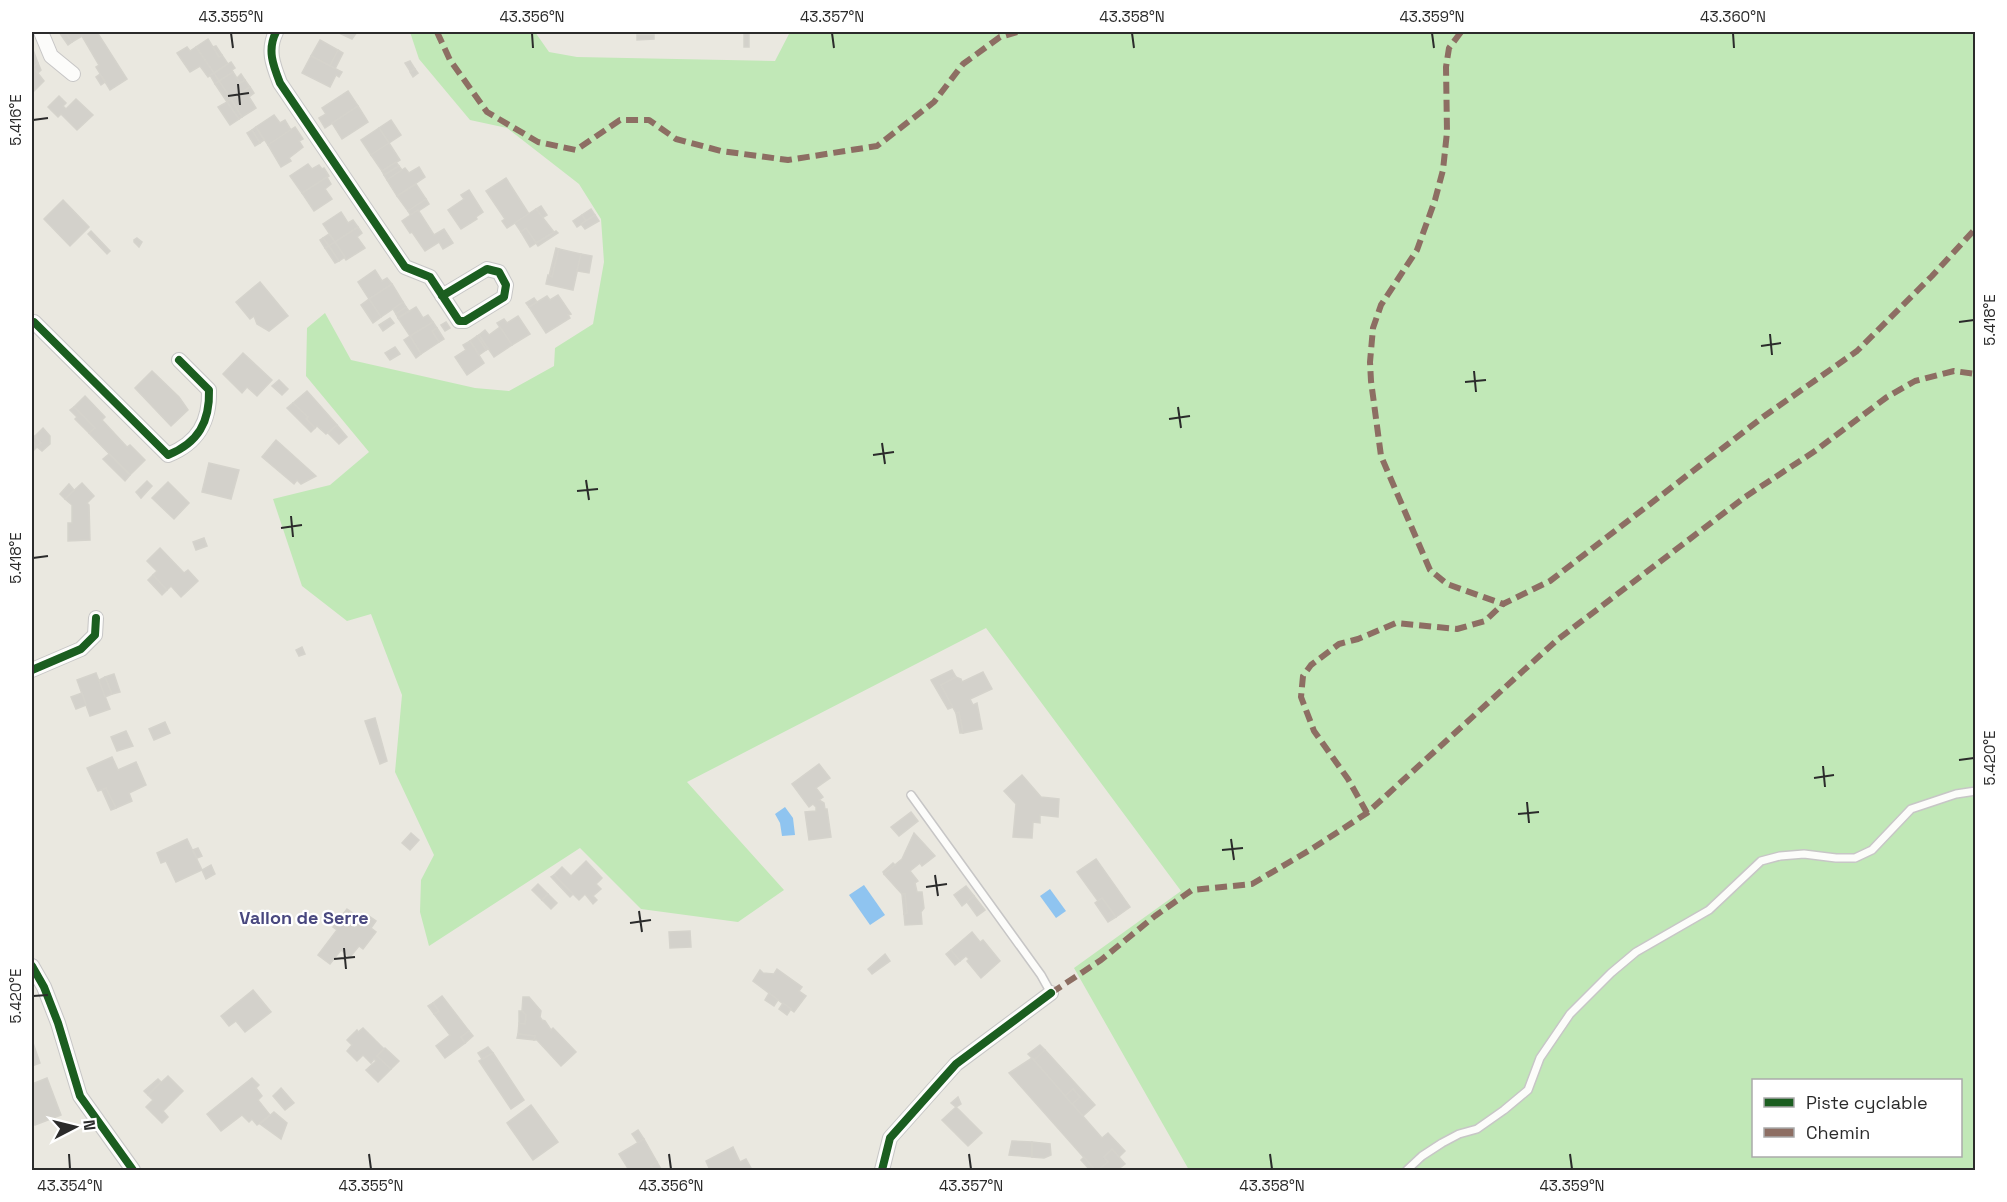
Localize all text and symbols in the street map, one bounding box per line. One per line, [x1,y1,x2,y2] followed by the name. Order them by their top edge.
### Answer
[199,7,263,26] text: 43.355°N
[499,7,565,26] text: 43.356°N
[800,7,864,26] text: 43.357°N
[1099,7,1165,26] text: 43.358°N
[1399,7,1465,26] text: 43.359°N
[1700,7,1766,26] text: 43.360°N
[6,94,25,146] text: 5.416°E
[1980,294,1999,346] text: 5.418°E
[6,532,25,584] text: 5.418°E
[1980,731,1999,785] text: 5.420°E
[239,906,369,929] district label: Vallon de Serre
[6,969,25,1023] text: 5.420°E
[1752,1079,1962,1157] legend
[1806,1091,1928,1114] text: Piste cyclable
[45,1097,105,1157] north arrow
[78,1119,100,1132] text: N
[1806,1121,1870,1144] text: Chemin
[37,1176,103,1195] text: 43.354°N
[339,1176,403,1195] text: 43.355°N
[638,1176,704,1195] text: 43.356°N
[939,1176,1003,1195] text: 43.357°N
[1239,1176,1305,1195] text: 43.358°N
[1539,1176,1605,1195] text: 43.359°N

